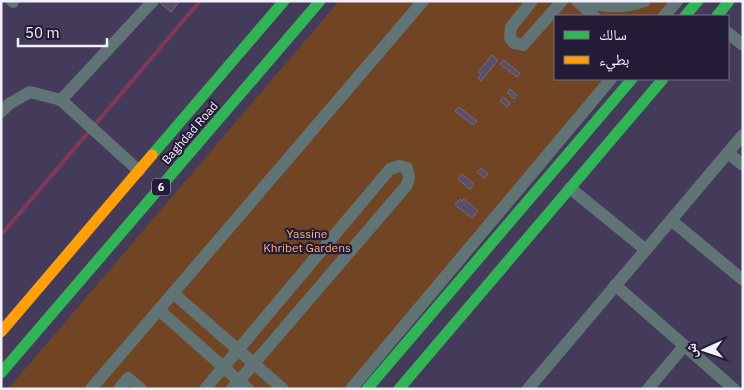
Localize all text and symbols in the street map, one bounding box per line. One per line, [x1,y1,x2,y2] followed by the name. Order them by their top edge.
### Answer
[18,15,106,47] scale bar
[554,15,729,80] legend
[25,23,60,42] text: 50 m
[599,25,627,44] text: سالك
[599,50,629,72] text: بطيء
[158,98,221,167] street label: Baghdad Road
[152,178,170,196] road number: 6
[263,226,351,255] park label: Yassine Khribet Gardens
[679,325,729,375] north arrow
[682,343,700,359] text: ش

